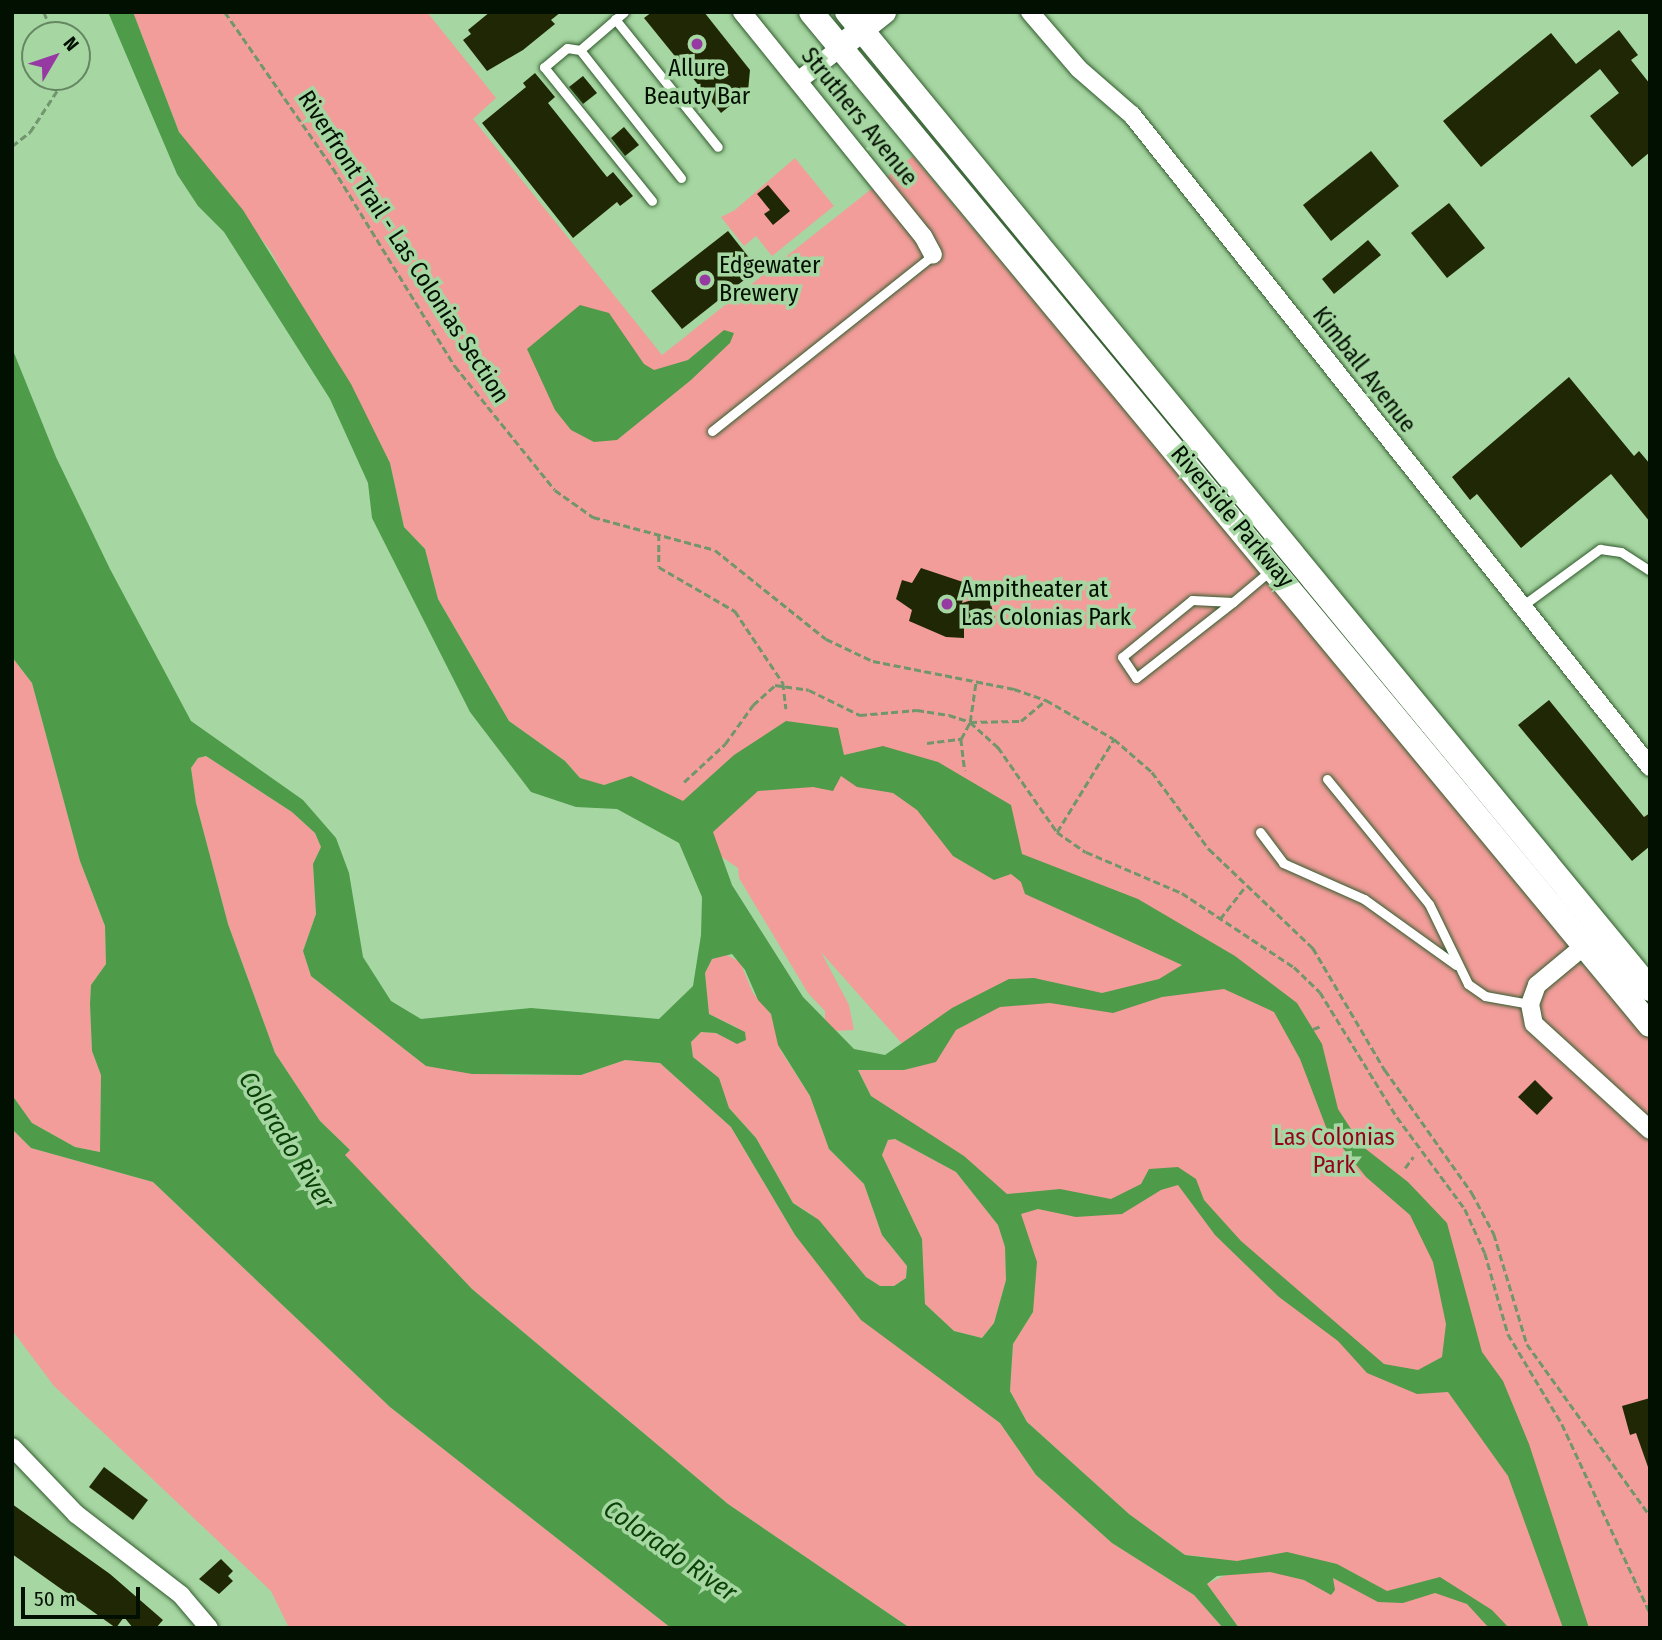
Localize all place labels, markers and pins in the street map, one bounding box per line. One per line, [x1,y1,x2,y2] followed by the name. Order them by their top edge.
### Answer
[689,36,705,52] marker: Allure Beauty Bar
[644,55,750,111] place label: Allure Beauty Bar
[719,252,820,308] place label: Edgewater Brewery
[697,272,713,288] marker: Edgewater Brewery
[961,576,1131,632] place label: Ampitheater at Las Colonias Park
[939,596,955,612] marker: Ampitheater at Las Colonias Park

